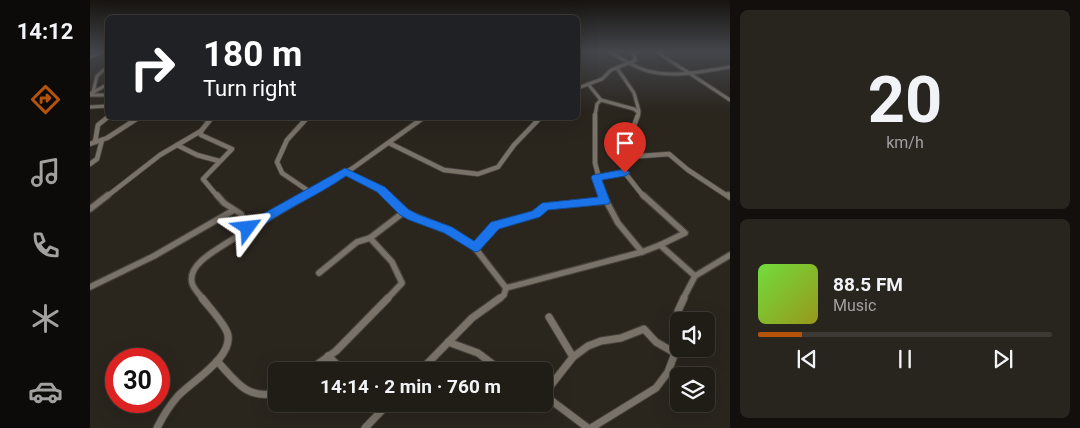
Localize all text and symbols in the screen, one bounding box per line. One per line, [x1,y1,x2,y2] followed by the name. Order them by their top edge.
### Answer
[17,19,73,44] text: 14:12
[203,34,302,75] text: 180 m
[120,35,185,100] icon: right
[868,62,942,138] text: 20
[203,76,297,101] text: Turn right
[28,82,63,117] icon: directions
[604,122,646,173] pin
[611,129,639,157] icon: arrive
[886,133,924,152] text: km/h
[28,155,63,190] icon: music
[221,201,273,253] position arrow
[28,228,63,263] icon: phone
[833,273,903,296] text: 88.5 FM
[833,296,876,315] text: Music
[28,301,63,336] icon: climate
[670,312,715,412] map controls
[670,312,715,357] button: sound
[793,345,821,373] icon: previous
[891,345,919,373] icon: pause
[989,345,1017,373] icon: next
[105,348,170,413] speed limit sign: 30
[670,367,715,412] button: layers
[28,374,63,409] icon: car
[320,375,501,398] text: 14:14 · 2 min · 760 m

